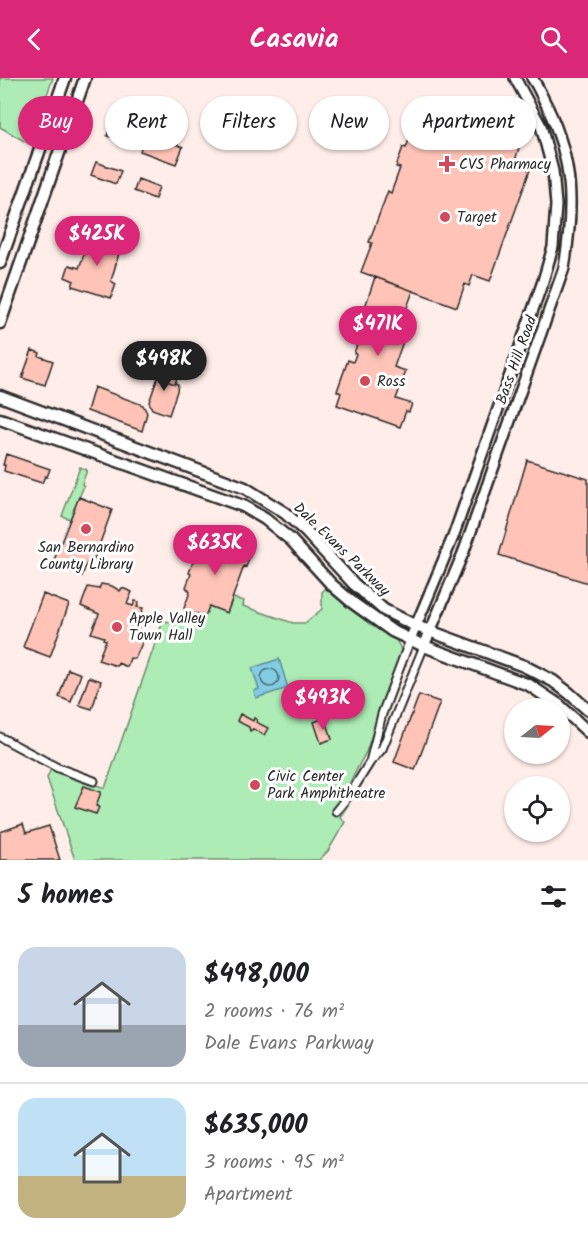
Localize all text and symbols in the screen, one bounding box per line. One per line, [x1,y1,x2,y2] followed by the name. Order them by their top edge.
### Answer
[250,18,339,61] text: Casavia
[18,23,51,56] icon: back
[537,23,570,56] icon: search
[18,96,93,150] chip: Buy
[105,96,188,150] chip: Rent
[200,96,297,150] chip: Filters
[309,96,389,150] chip: New
[401,96,536,150] chip: Apartment
[459,153,552,177] place label: CVS Pharmacy
[440,157,454,171] marker: CVS Pharmacy
[457,206,497,230] place label: Target
[438,210,452,224] marker: Target
[55,216,139,267] pin: $425K
[69,219,125,251] text: $425K
[336,306,420,357] pin: $471K
[353,309,403,341] text: $471K
[490,312,544,408] street label: Bass Hill Road
[122,341,206,392] pin: $498K
[136,344,192,376] text: $498K
[377,370,406,394] place label: Ross
[358,374,372,388] marker: Ross
[287,497,396,603] street label: Dale Evans Parkway
[79,522,93,536] marker: San Bernardino County Library
[173,525,257,576] pin: $635K
[187,528,243,560] text: $635K
[38,536,134,577] place label: San Bernardino County Library
[129,607,206,648] place label: Apple Valley Town Hall
[110,620,124,634] marker: Apple Valley Town Hall
[281,680,365,731] pin: $493K
[295,683,351,715] text: $493K
[504,698,570,764] north arrow
[504,698,570,842] map controls
[267,765,385,806] place label: Civic Center Park Amphitheatre
[504,776,570,842] button: locate
[248,778,262,792] marker: Civic Center Park Amphitheatre
[18,875,114,917] text: 5 homes
[537,880,570,913] icon: filters
[204,954,309,996] text: $498,000
[66,971,138,1043] icon: home
[204,996,344,1028] text: 2 rooms · 76 m²
[204,1028,373,1060] text: Dale Evans Parkway
[204,1105,308,1147] text: $635,000
[66,1122,138,1194] icon: home
[204,1147,344,1179] text: 3 rooms · 95 m²
[204,1179,293,1211] text: Apartment

